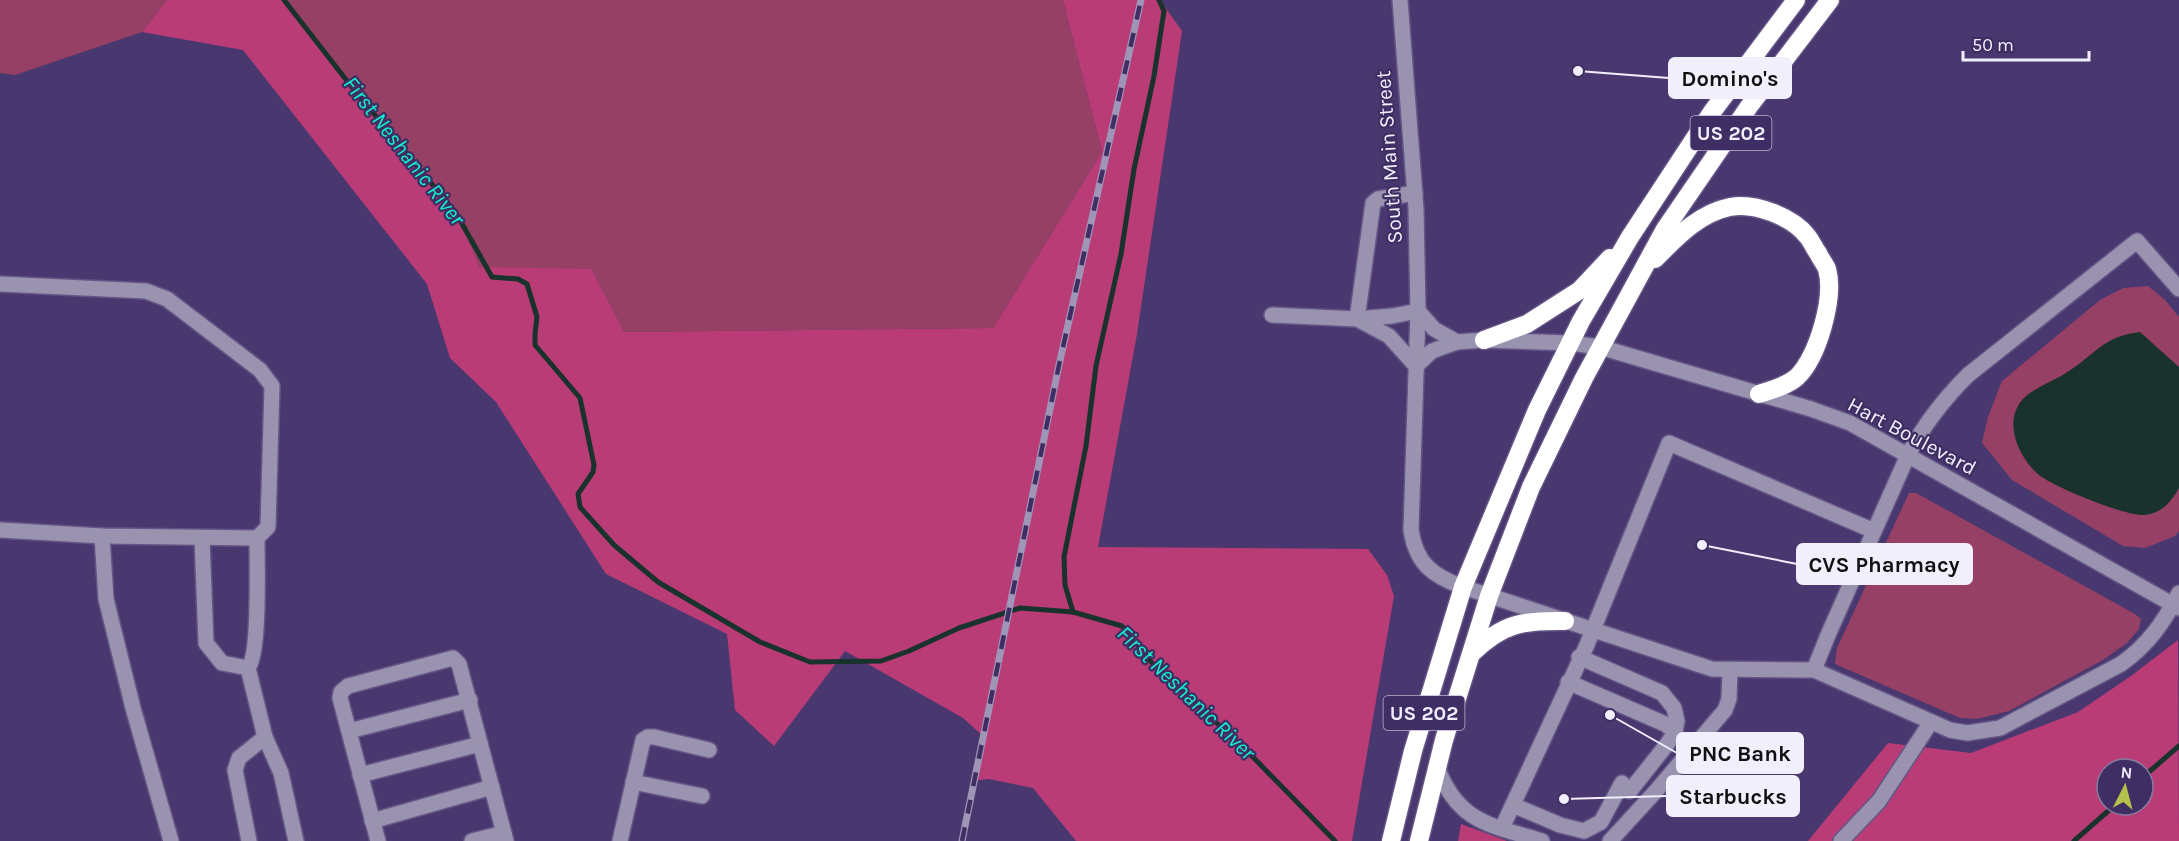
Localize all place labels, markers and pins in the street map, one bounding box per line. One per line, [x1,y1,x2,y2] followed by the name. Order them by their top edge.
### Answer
[1669,58,1791,98] callout: Domino's
[1797,544,1972,584] callout: CVS Pharmacy
[1677,733,1803,773] callout: PNC Bank
[1667,776,1799,816] callout: Starbucks

